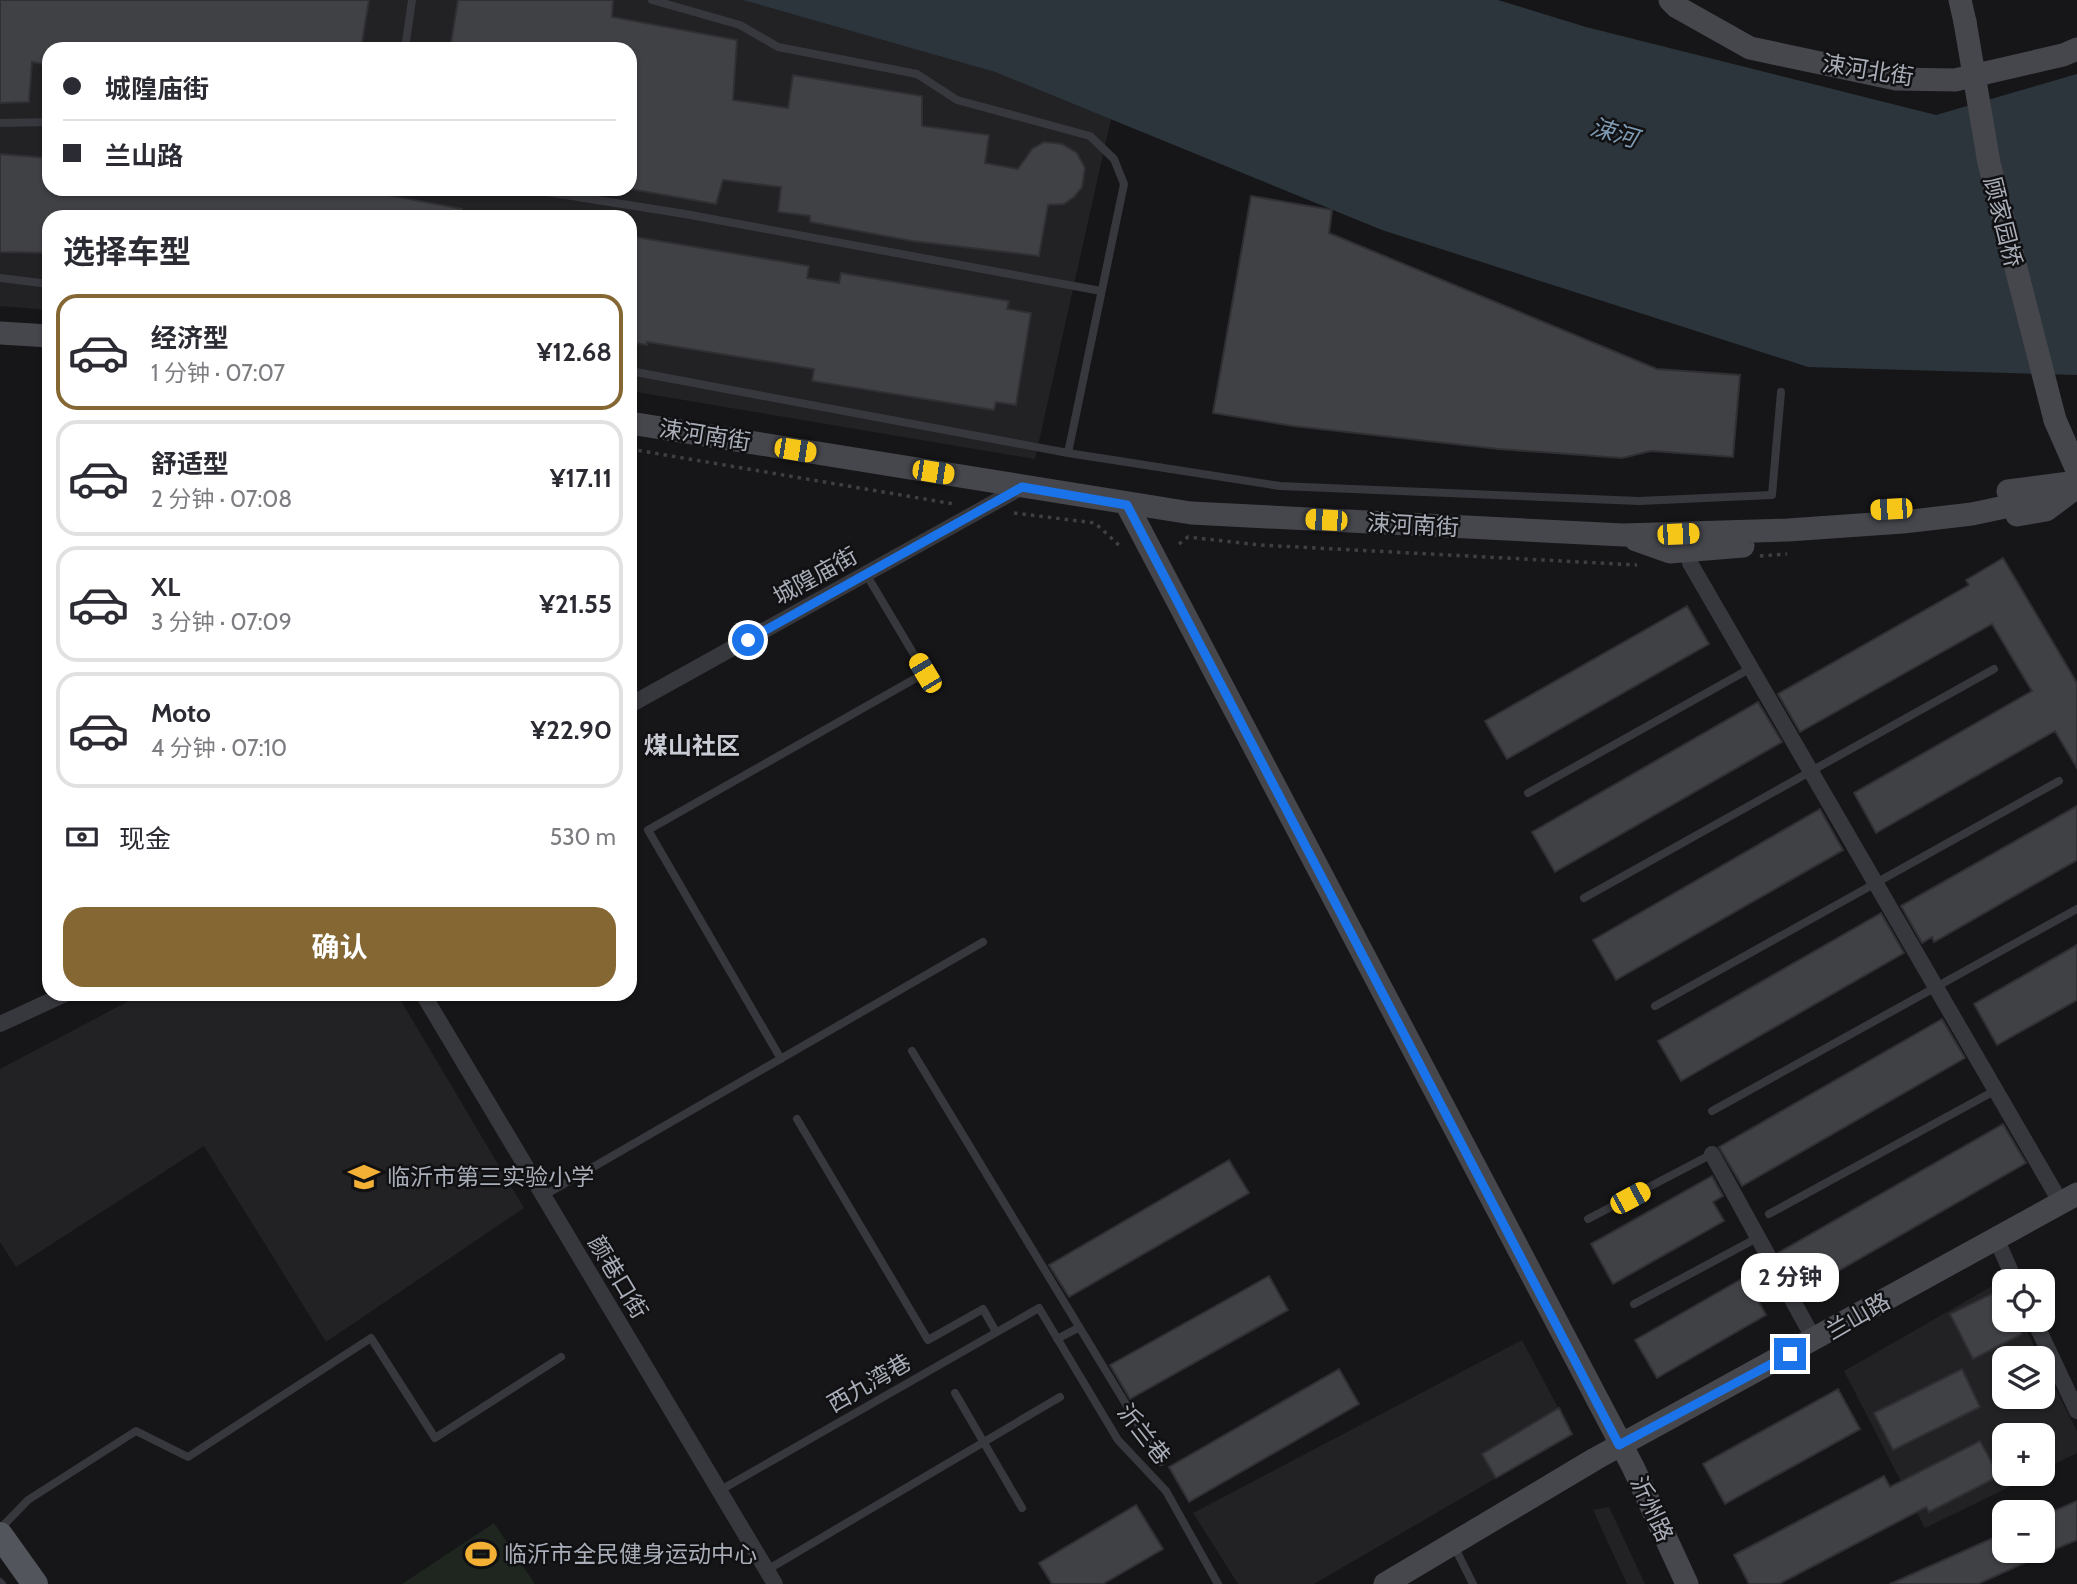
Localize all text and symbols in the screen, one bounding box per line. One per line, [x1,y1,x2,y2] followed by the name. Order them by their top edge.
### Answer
[1820,49,1916,91] street label: 涑河北街
[105,73,209,105] text: 城隍庙街
[1587,112,1645,154] water label: 涑河
[105,140,183,172] text: 兰山路
[1978,174,2028,270] street label: 顾家园桥
[63,232,191,271] text: 选择车型
[67,321,130,384] icon: car
[151,322,229,354] text: 经济型
[537,336,612,368] text: ¥12.68
[151,359,285,387] text: 1 分钟 · 07:07
[657,414,753,456] street label: 涑河南街
[773,436,818,464] car
[67,447,130,510] icon: car
[151,448,229,480] text: 舒适型
[911,458,956,486] car
[550,462,612,494] text: ¥17.11
[151,485,292,513] text: 2 分钟 · 07:08
[1870,497,1913,521] car
[1305,508,1348,532] car
[1366,509,1460,541] street label: 涑河南街
[1657,523,1700,545] car
[768,541,862,611] street label: 城隍庙街
[151,571,180,603] text: XL
[67,573,130,636] icon: car
[539,588,612,620] text: ¥21.55
[151,608,292,636] text: 3 分钟 · 07:09
[732,624,764,656] route start
[906,650,945,696] car
[151,697,211,729] text: Moto
[67,699,130,762] icon: car
[530,714,612,746] text: ¥22.90
[644,731,740,760] district label: 煤山社区
[151,734,287,762] text: 4 分钟 · 07:10
[63,818,101,856] icon: cash
[119,823,171,855] text: 现金
[550,823,616,851] text: 530 m
[63,907,616,987] button: 确认
[347,1160,381,1194] school or university icon: 临沂市第三实验小学
[387,1163,594,1191] place label: 临沂市第三实验小学
[1607,1179,1654,1217] car
[582,1230,654,1324] street label: 颜巷口街
[1741,1252,1839,1302] callout: 2 分钟
[1758,1263,1822,1291] text: 2 分钟
[1992,1269,2055,1563] map controls
[1992,1269,2055,1332] button: locate
[1821,1287,1895,1345] street label: 兰山路
[1774,1338,1806,1370] route end
[1992,1346,2055,1409] button: layers
[822,1348,916,1418] street label: 西九湾巷
[1112,1398,1176,1470] street label: 沂兰巷
[1992,1423,2055,1486] button: +
[1625,1472,1679,1546] street label: 沂州路
[1992,1500,2055,1563] button: −
[464,1537,498,1571] sports icon: 临沂市全民健身运动中心
[504,1540,757,1568] place label: 临沂市全民健身运动中心

